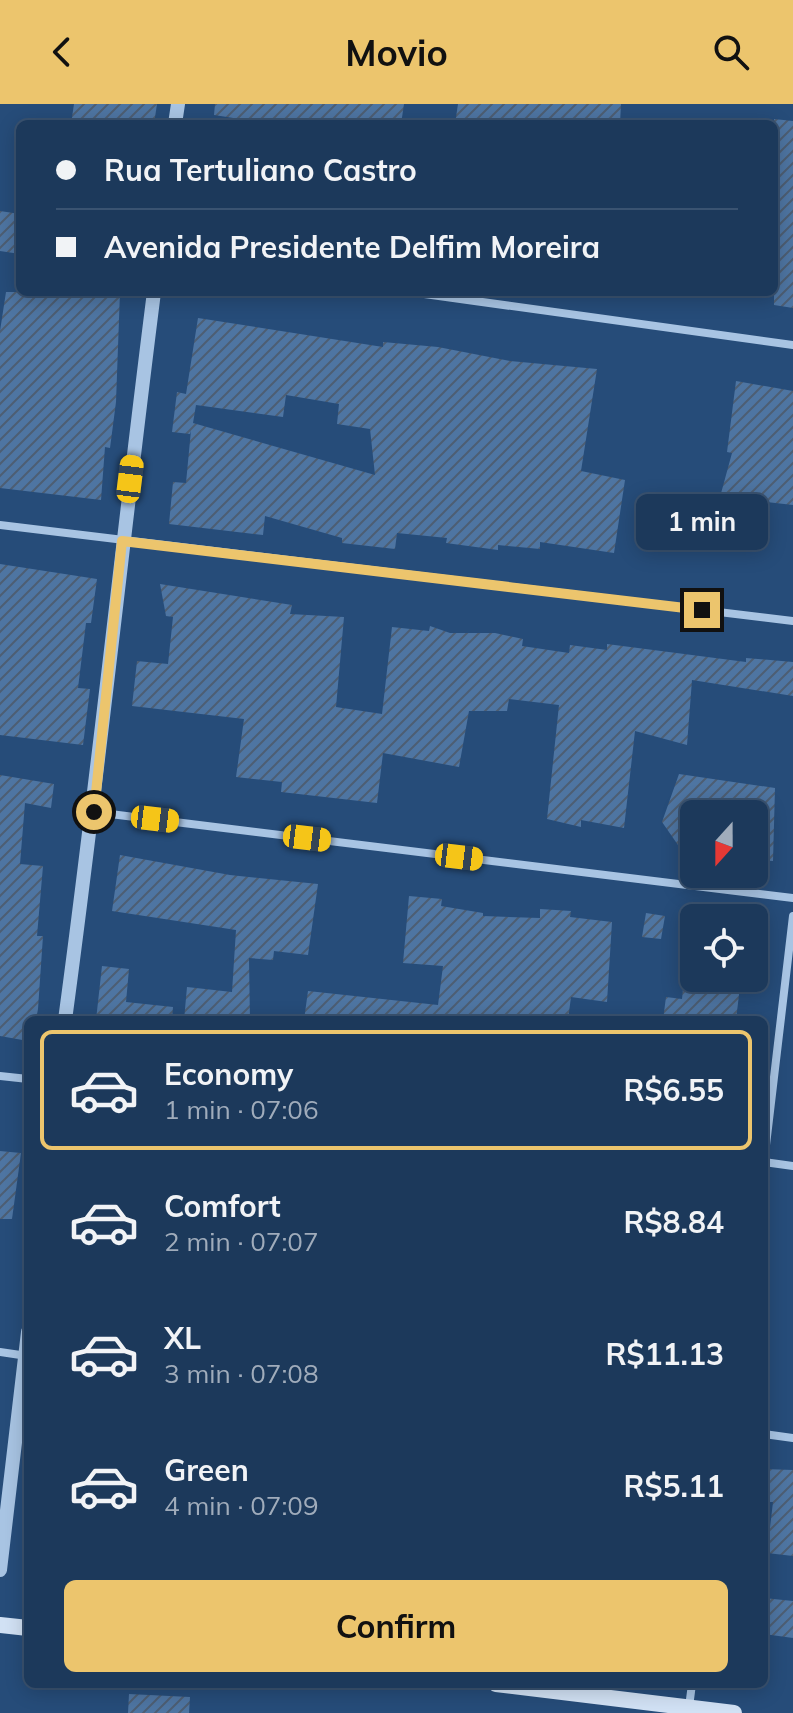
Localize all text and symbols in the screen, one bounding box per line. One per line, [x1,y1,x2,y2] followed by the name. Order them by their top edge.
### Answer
[40,30,84,74] icon: back
[345,30,448,75] text: Movio
[709,30,753,74] icon: search
[104,151,417,189] text: Rua Tertuliano Castro
[104,228,600,266] text: Avenida Presidente Delfim Moreira
[115,454,145,504] car
[636,494,768,550] callout: 1 min
[668,505,736,538] text: 1 min
[684,592,720,628] route end
[76,794,112,830] route start
[680,800,768,888] north arrow
[680,800,768,992] map controls
[130,804,180,834] car
[282,823,332,853] car
[434,842,484,872] car
[680,904,768,992] button: locate
[68,1054,140,1126] icon: car
[164,1055,293,1093] text: Economy
[624,1071,724,1109] text: R$6.55
[164,1093,319,1126] text: 1 min · 07:06
[68,1186,140,1258] icon: car
[164,1187,281,1225] text: Comfort
[624,1203,724,1241] text: R$8.84
[164,1225,319,1258] text: 2 min · 07:07
[68,1318,140,1390] icon: car
[164,1319,201,1357] text: XL
[606,1335,724,1373] text: R$11.13
[164,1357,319,1390] text: 3 min · 07:08
[68,1450,140,1522] icon: car
[164,1451,249,1489] text: Green
[624,1467,724,1505] text: R$5.11
[164,1489,319,1522] text: 4 min · 07:09
[64,1580,728,1672] button: Confirm

